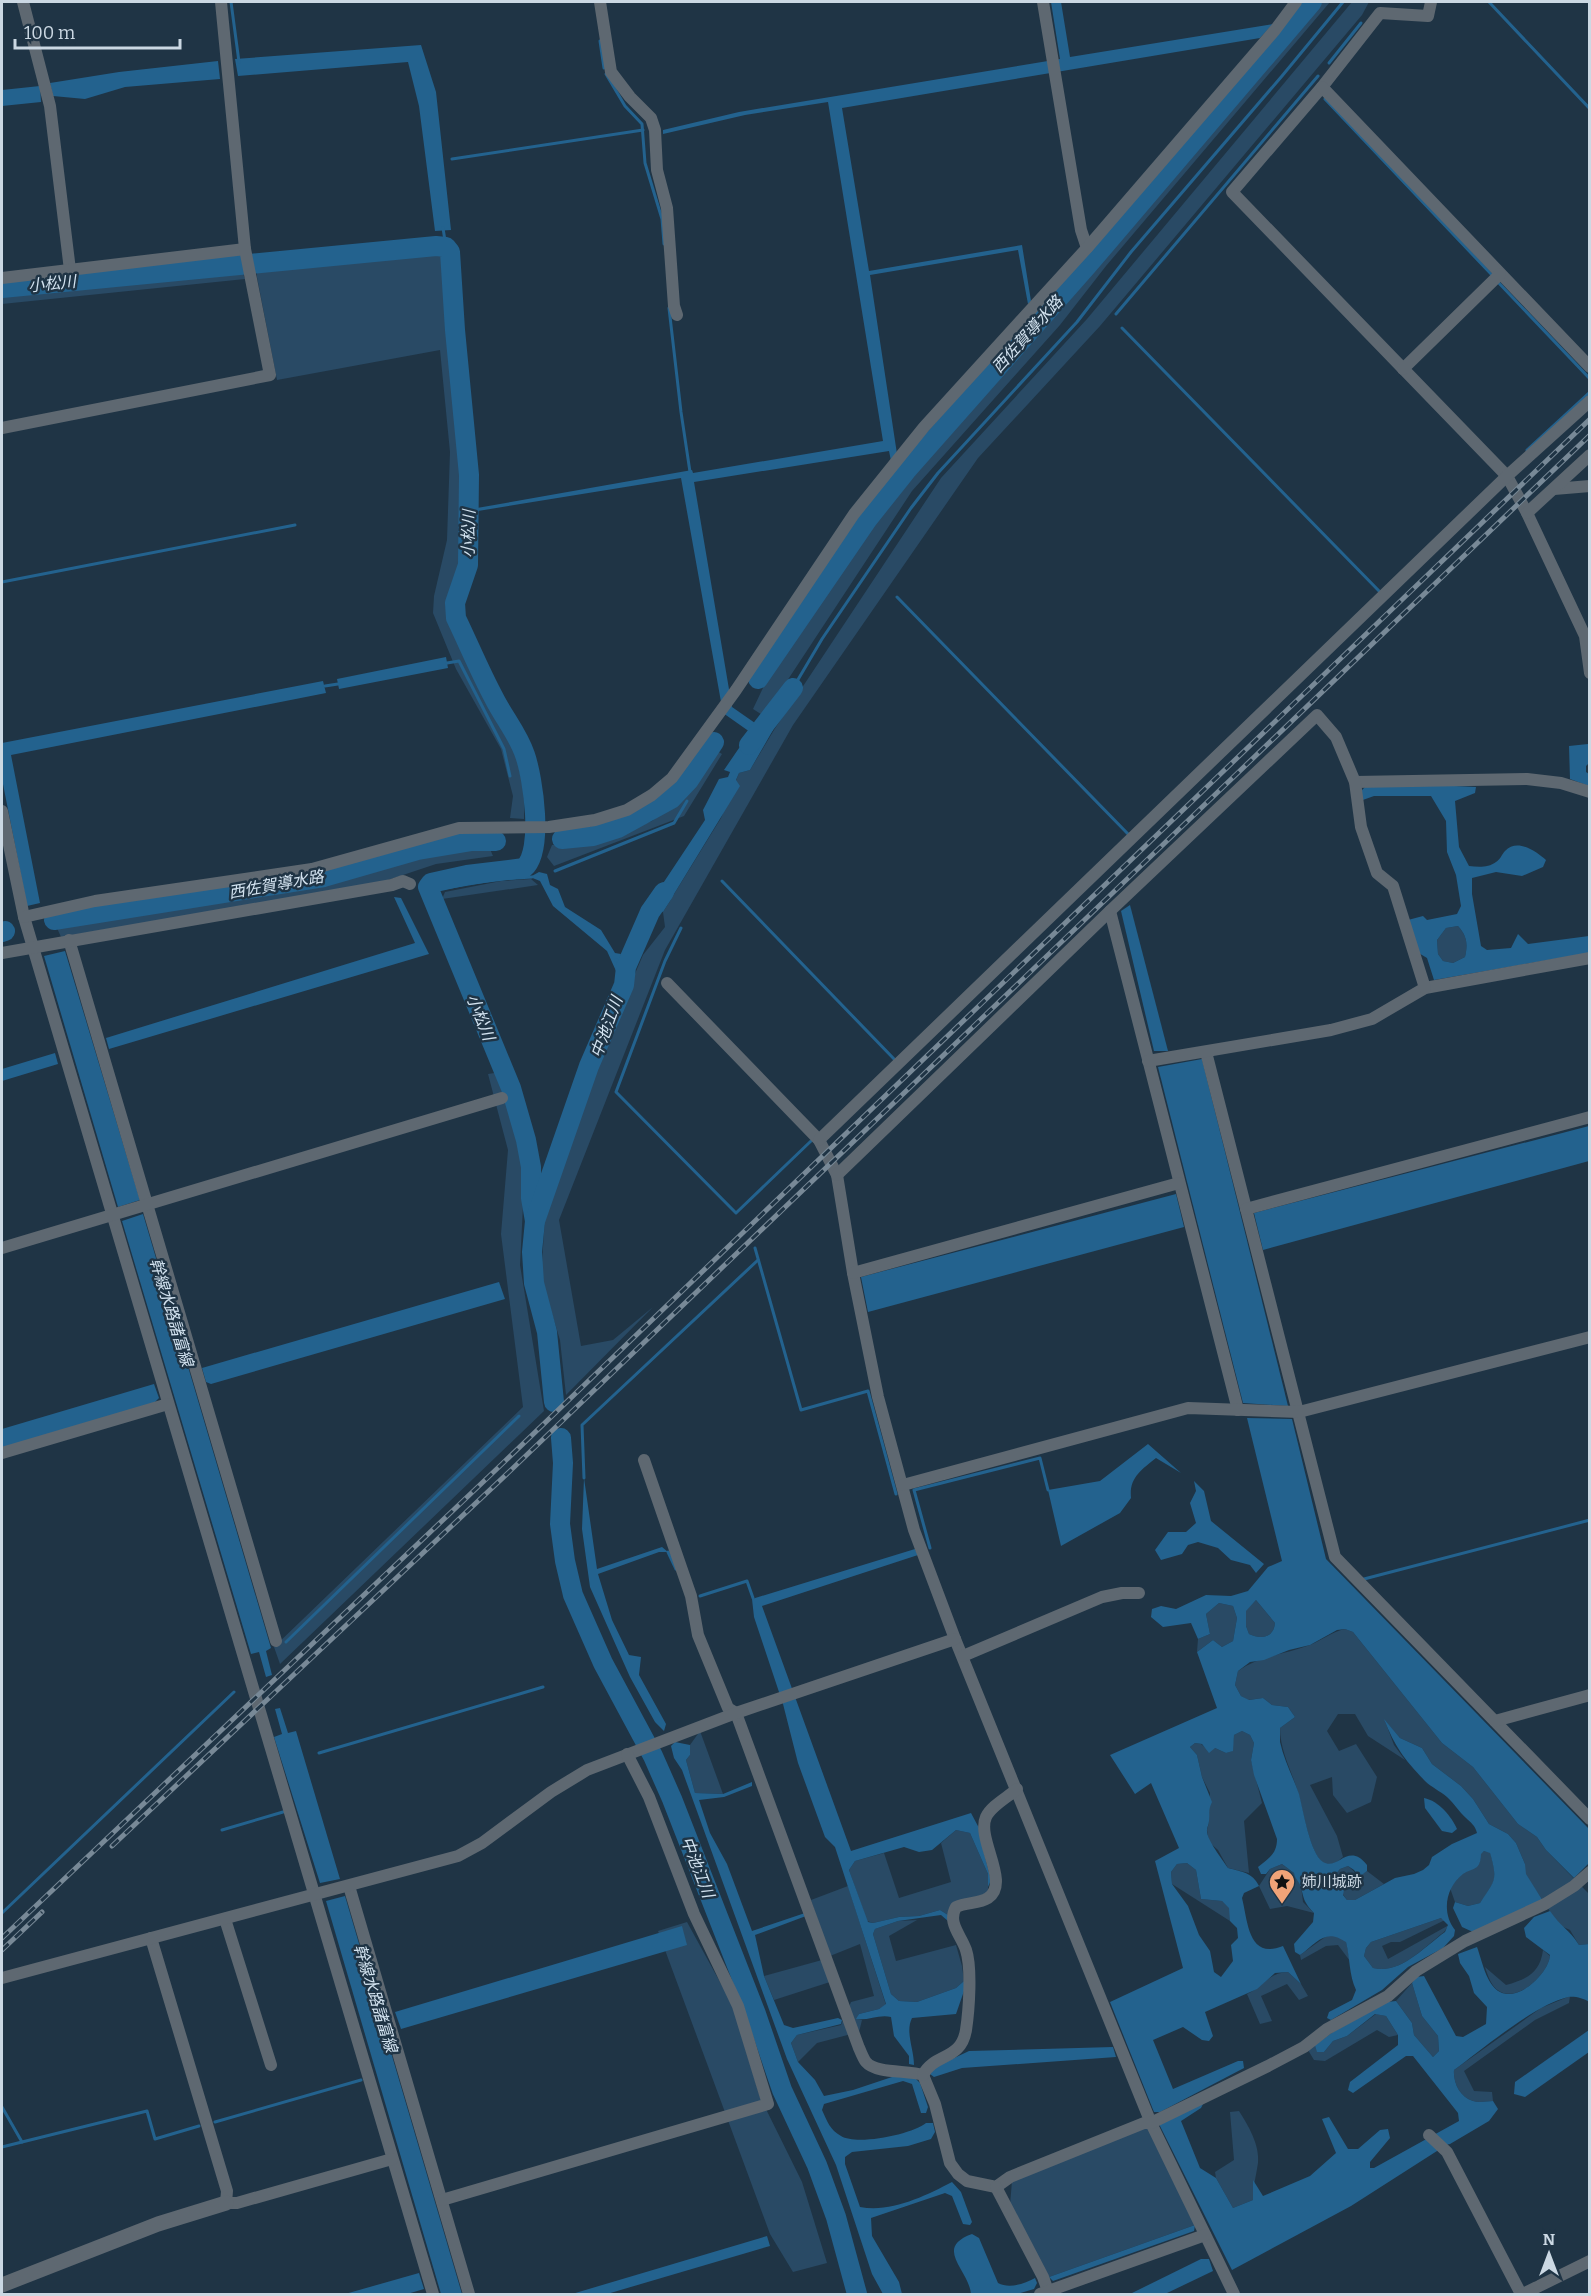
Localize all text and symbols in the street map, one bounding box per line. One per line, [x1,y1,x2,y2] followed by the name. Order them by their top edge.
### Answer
[15,12,180,50] scale bar
[24,22,75,44] text: 100 m
[27,271,79,295] water label: 小松川
[988,291,1068,376] water label: 西佐賀導水路
[459,508,478,558] water label: 小松川
[227,866,327,902] water label: 西佐賀導水路
[463,991,499,1045] water label: 小松川
[587,992,627,1060] water label: 中池江川
[146,1256,198,1370] water label: 幹線水路諸富線
[677,1834,719,1902] water label: 中池江川
[1267,1867,1297,1905] place icon: 姉川城跡
[1302,1873,1362,1891] place label: 姉川城跡
[350,1942,402,2056] water label: 幹線水路諸富線
[1519,2224,1579,2284] north arrow
[1543,2230,1555,2249] text: N

